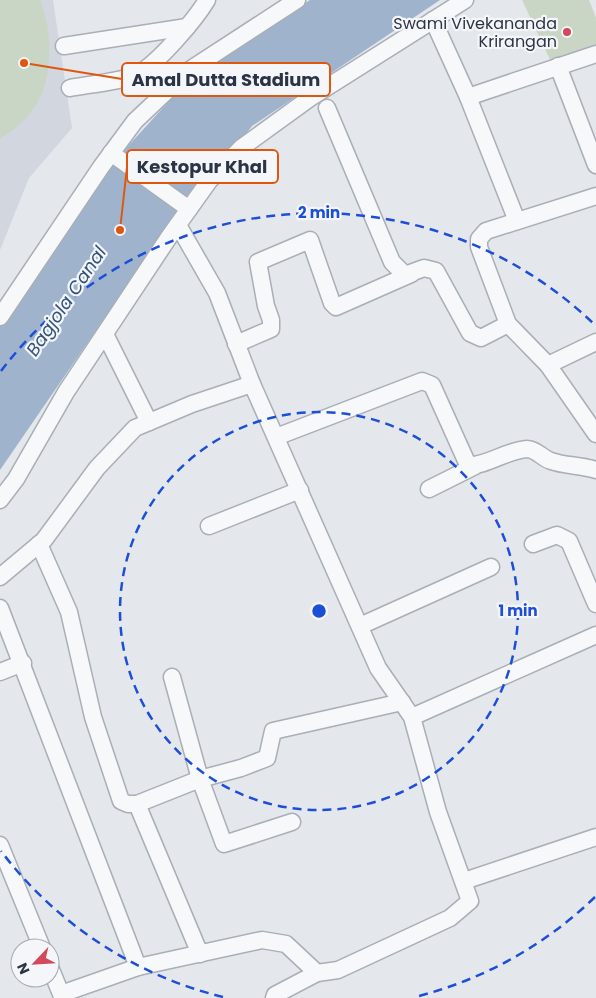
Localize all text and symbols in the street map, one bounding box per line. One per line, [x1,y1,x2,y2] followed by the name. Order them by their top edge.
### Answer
[393,12,557,53] place label: Swami Vivekananda Krirangan
[561,26,573,38] marker: Swami Vivekananda Krirangan
[122,63,330,96] callout: Amal Dutta Stadium
[132,67,320,92] text: Amal Dutta Stadium
[127,150,278,183] callout: Kestopur Khal
[137,154,267,179] text: Kestopur Khal
[298,202,340,223] text: 2 min
[20,241,112,361] water label: Bagjola Canal
[498,600,538,621] text: 1 min
[310,602,328,620] centre of rings
[10,938,60,988] north arrow
[12,959,35,977] text: N

